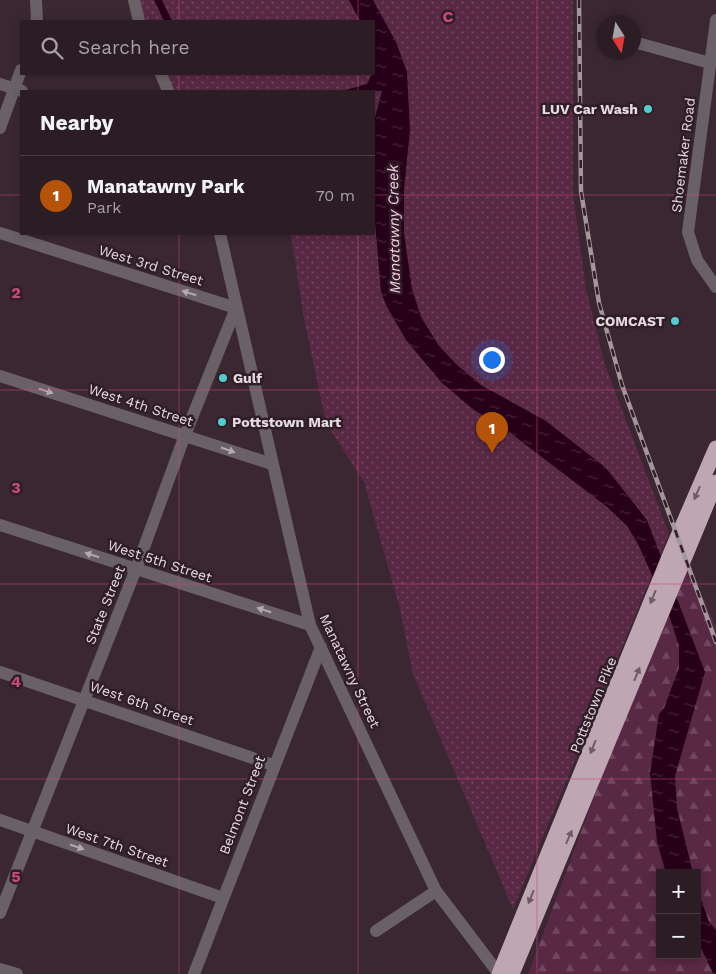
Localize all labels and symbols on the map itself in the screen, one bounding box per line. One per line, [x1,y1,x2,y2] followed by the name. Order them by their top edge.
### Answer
[443,7,454,26] text: C
[596,15,641,60] north arrow
[668,97,698,213] street label: Shoemaker Road
[542,101,638,117] place label: LUV Car Wash
[642,103,654,115] marker: LUV Car Wash
[384,163,404,294] water label: Manatawny Creek
[97,241,205,289] street label: West 3rd Street
[11,283,21,302] text: 2
[182,289,197,296] one-way arrow
[595,313,665,329] place label: COMCAST
[669,315,681,327] marker: COMCAST
[479,347,505,373] your location
[233,370,262,386] place label: Gulf
[217,372,229,384] marker: Gulf
[87,381,195,430] street label: West 4th Street
[39,388,54,395] one-way arrow
[476,412,508,453] pin: 1
[232,414,341,430] place label: Pottstown Mart
[216,416,228,428] marker: Pottstown Mart
[221,447,236,454] one-way arrow
[11,478,21,497] text: 3
[692,486,700,500] one-way arrow
[106,537,214,585] street label: West 5th Street
[85,551,100,559] one-way arrow
[82,563,128,647] street label: State Street
[649,590,656,605] one-way arrow
[256,606,271,613] one-way arrow
[317,612,383,731] street label: Manatawny Street
[566,655,620,755] street label: Pottstown Pike
[634,666,641,681] one-way arrow
[11,672,21,691] text: 4
[88,678,196,728] street label: West 6th Street
[589,740,597,754] one-way arrow
[216,753,268,857] street label: Belmont Street
[63,820,171,870] street label: West 7th Street
[566,830,574,844] one-way arrow
[70,843,85,851] one-way arrow
[11,867,21,886] text: 5
[527,890,535,904] one-way arrow

